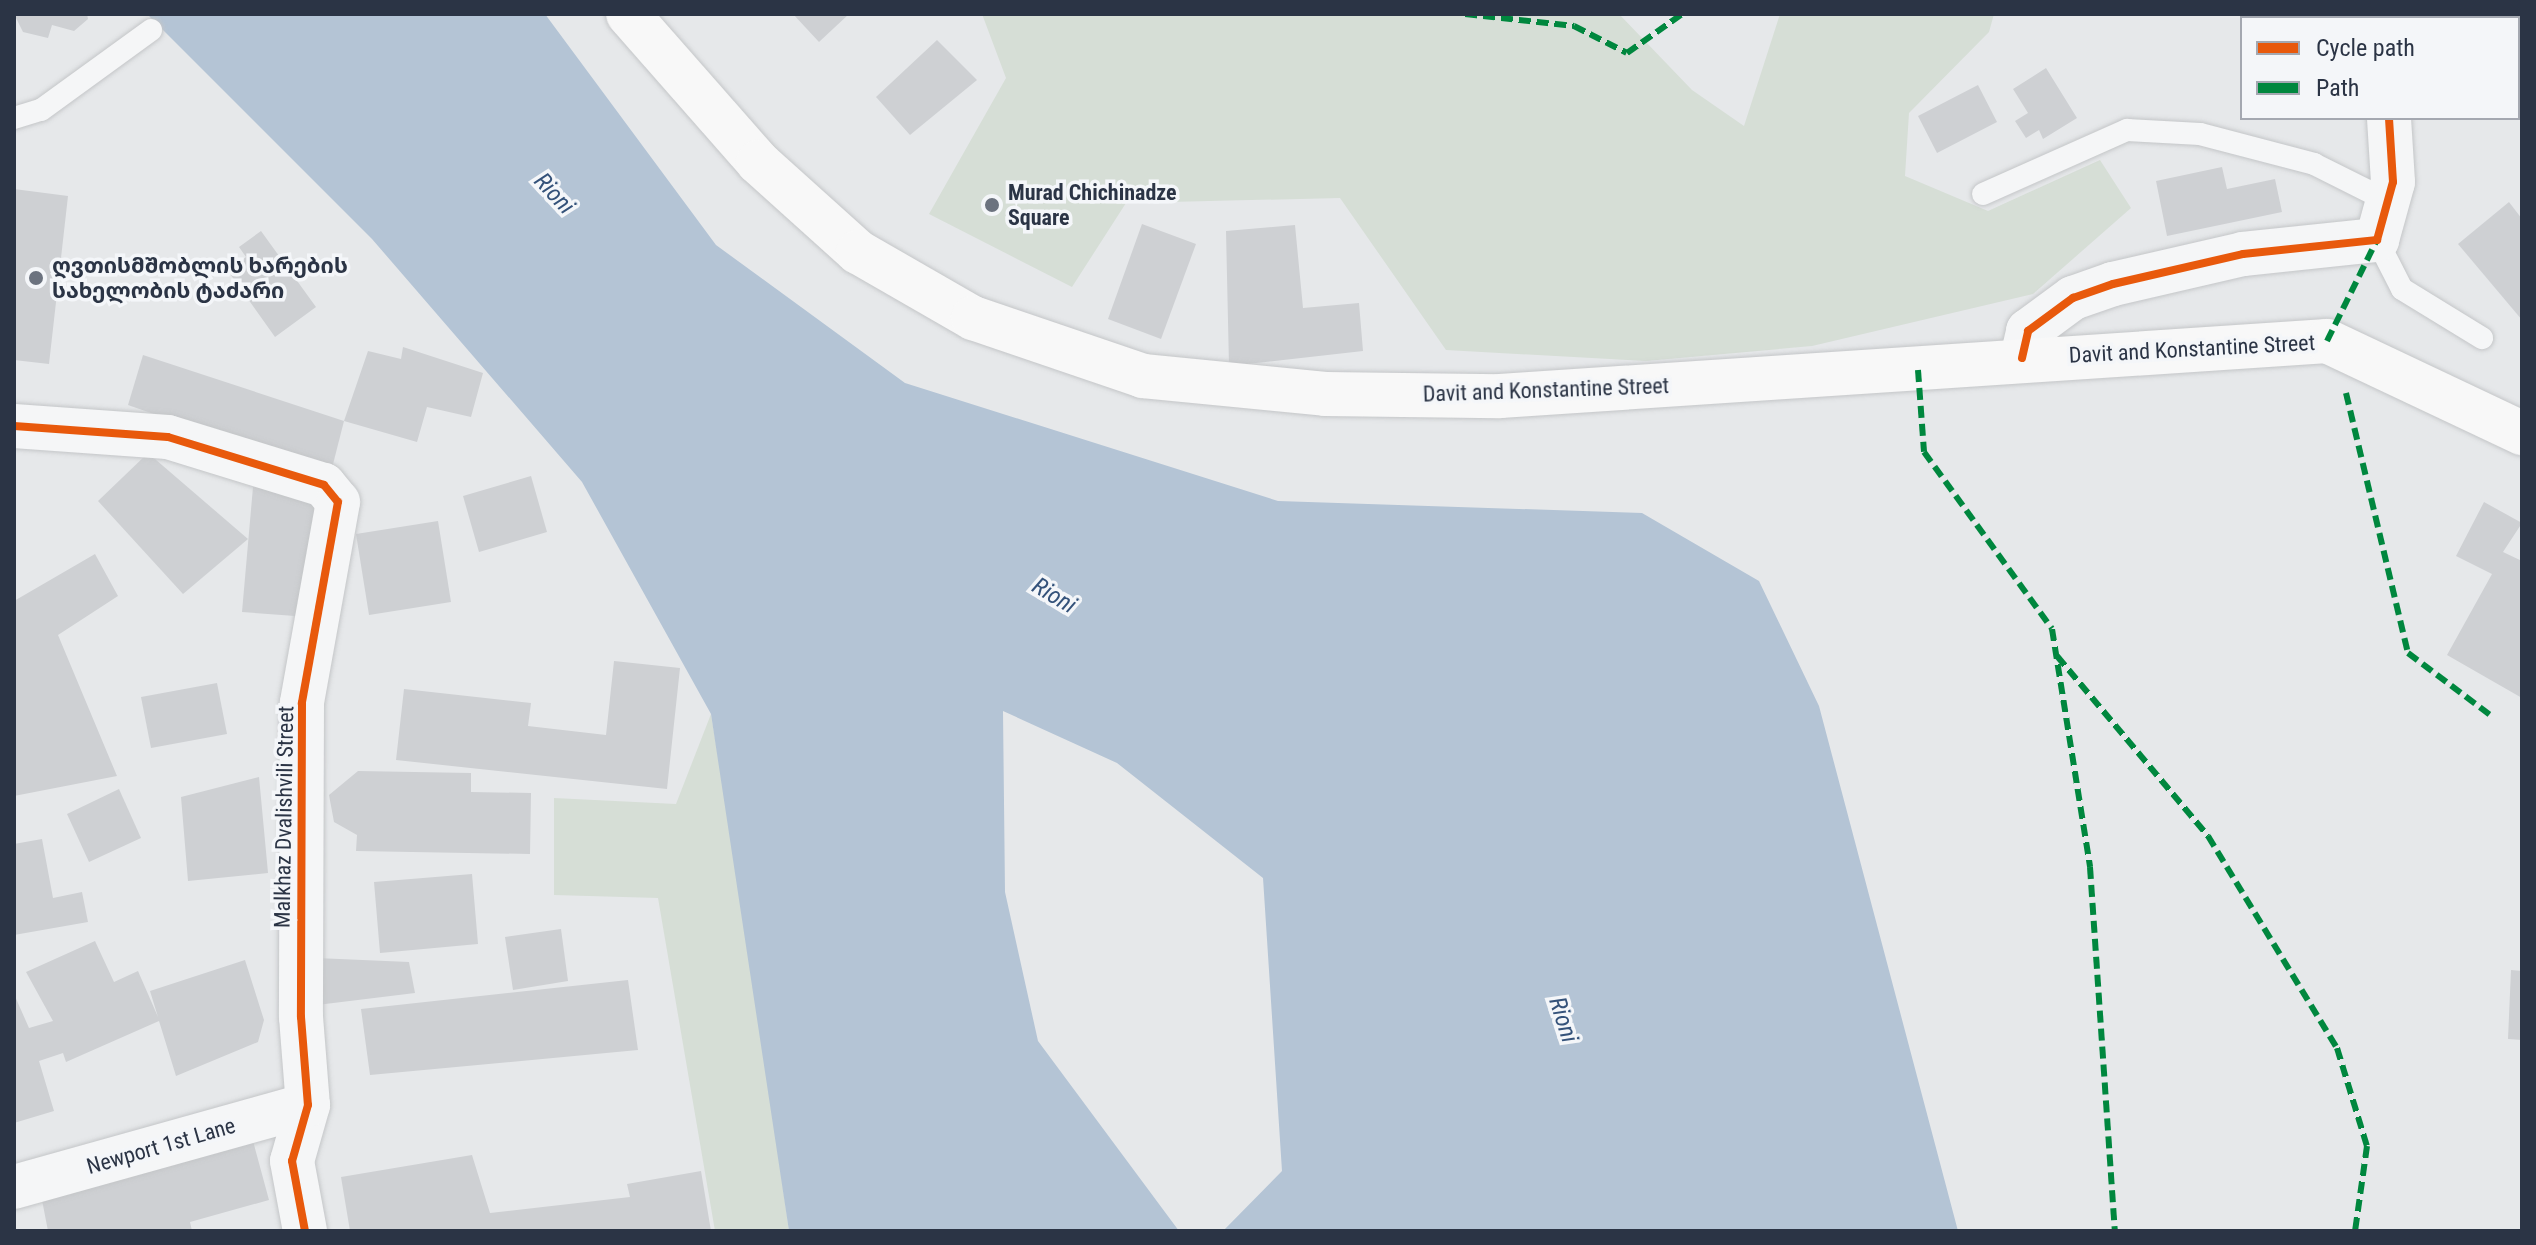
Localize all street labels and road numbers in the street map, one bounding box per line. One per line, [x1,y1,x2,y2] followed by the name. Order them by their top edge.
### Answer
[2068,329,2316,369] street label: Davit and Konstantine Street
[1422,373,1670,407] street label: Davit and Konstantine Street
[269,706,299,928] street label: Malkhaz Dvalishvili Street
[84,1112,238,1180] street label: Newport 1st Lane

